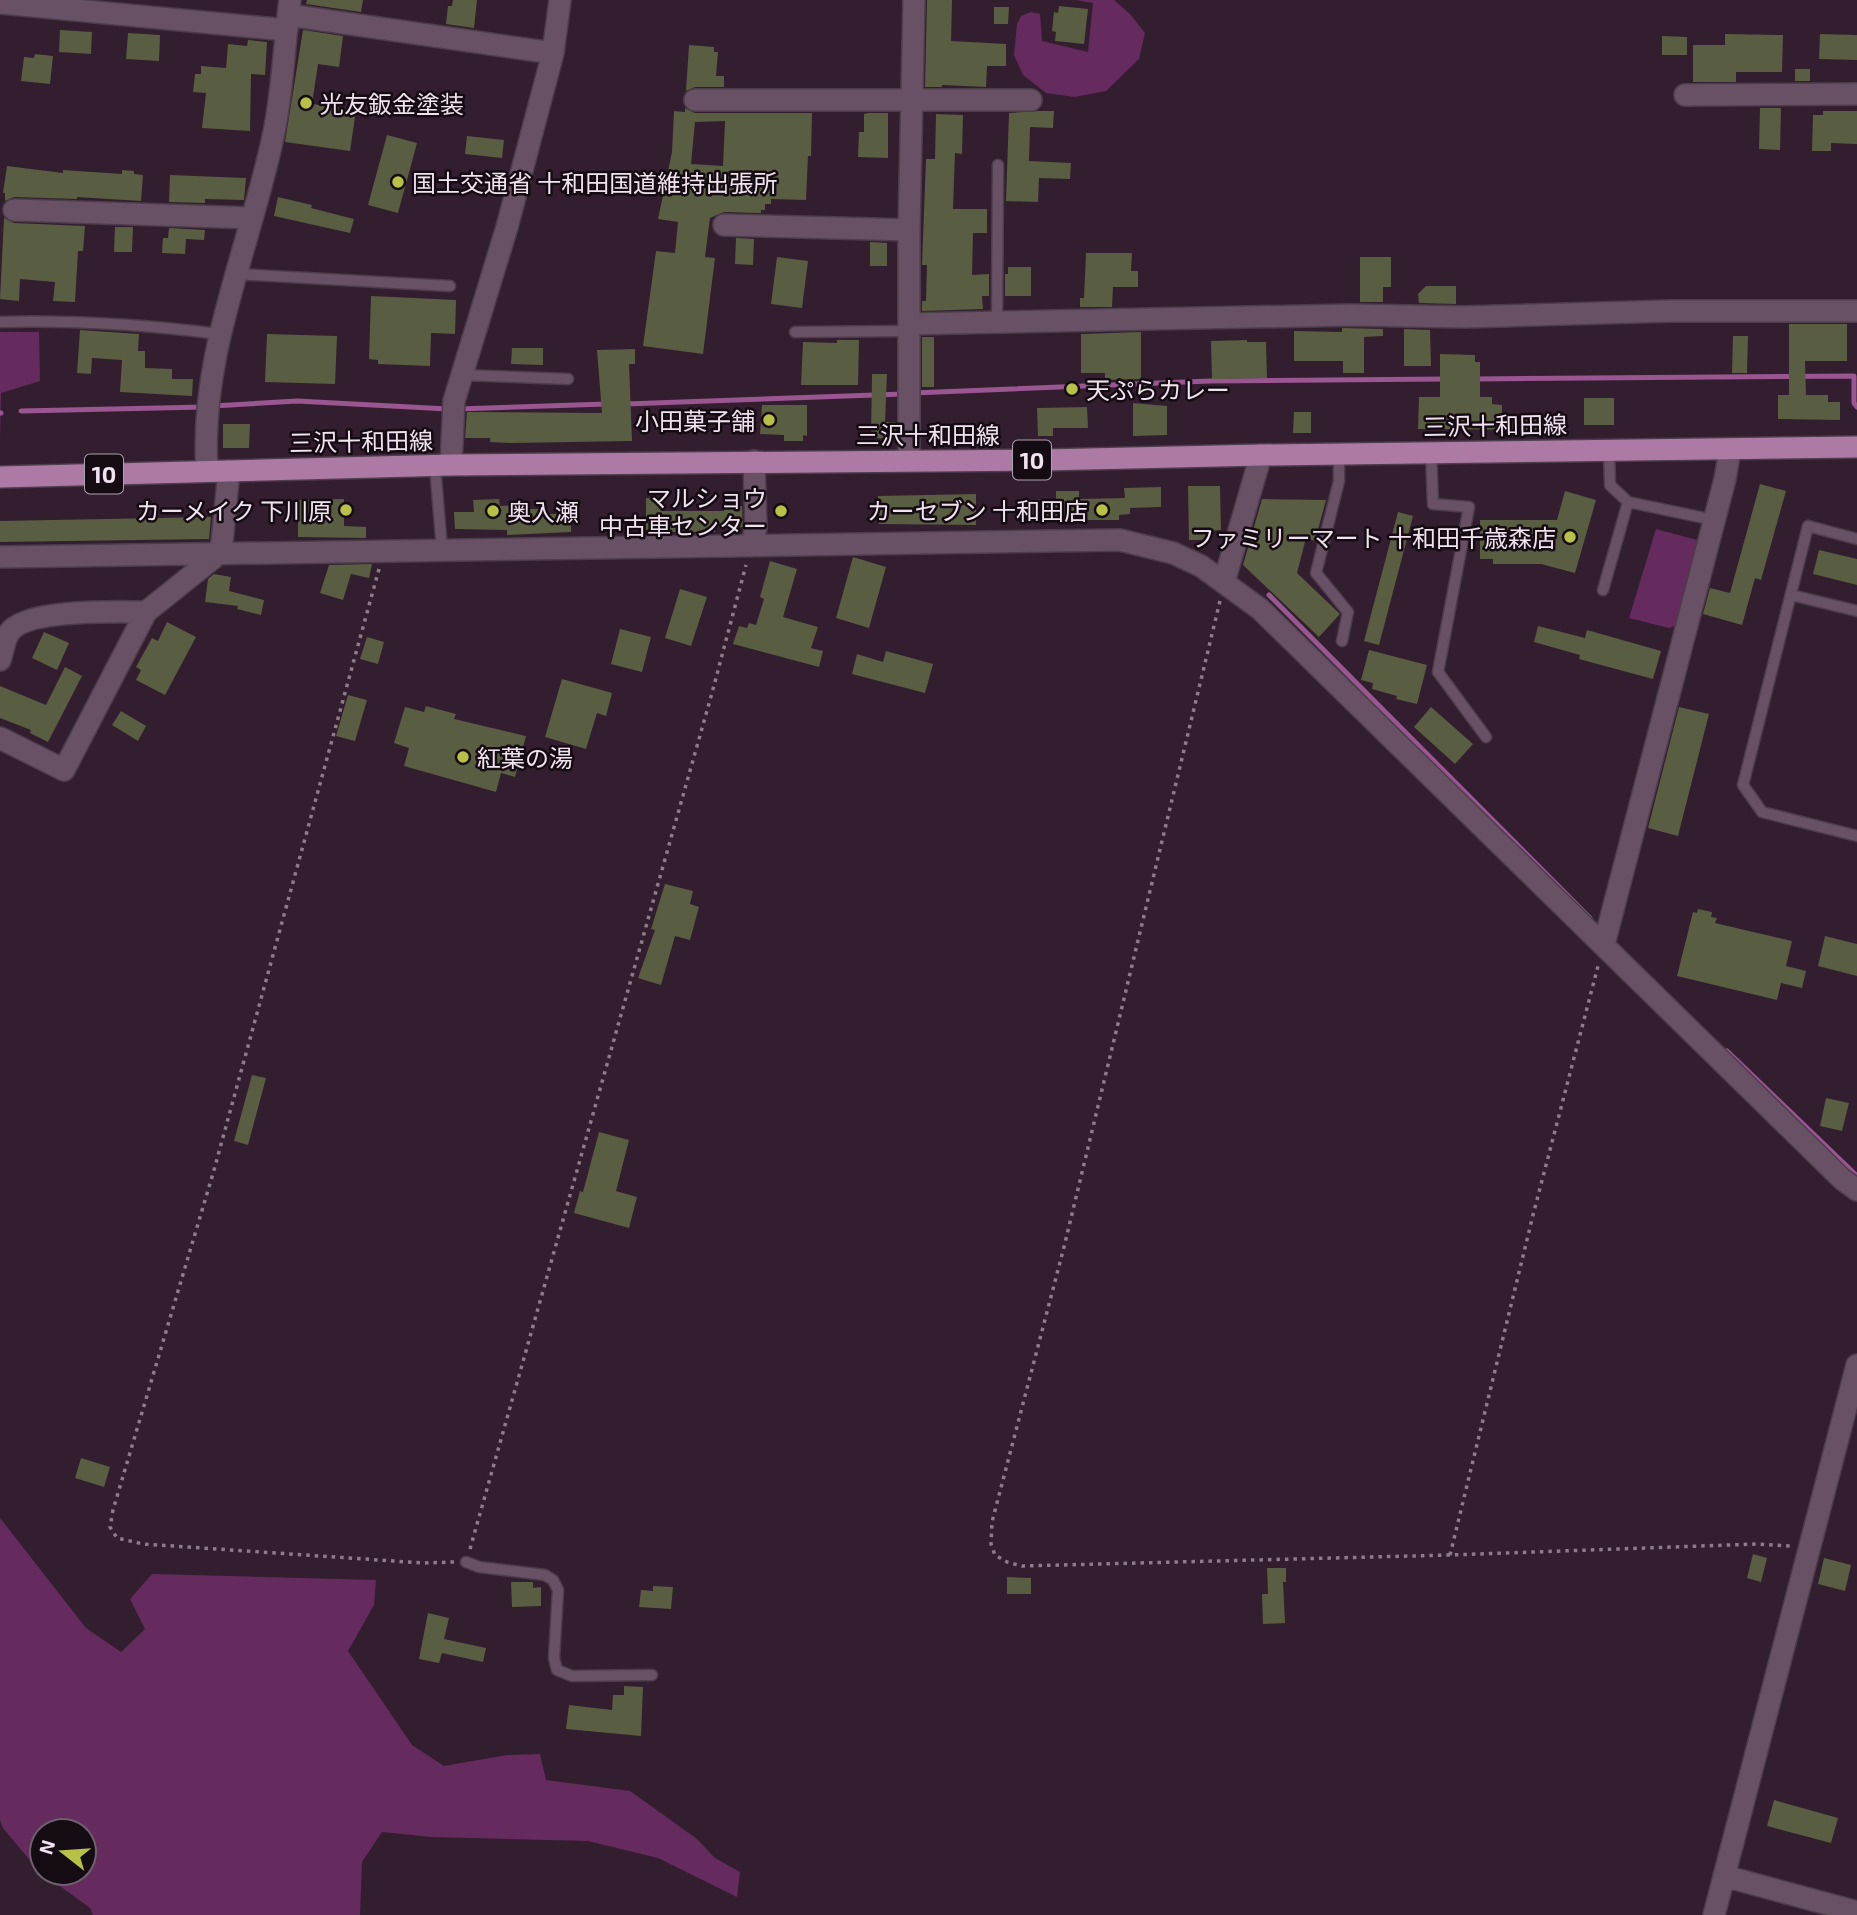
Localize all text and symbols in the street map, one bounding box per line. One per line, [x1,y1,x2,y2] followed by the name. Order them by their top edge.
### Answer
[320,89,464,118] place label: 光友鈑金塗装
[298,95,314,111] marker: 光友鈑金塗装
[412,168,777,197] place label: 国土交通省 十和田国道維持出張所
[390,174,406,190] marker: 国土交通省 十和田国道維持出張所
[1086,375,1230,404] place label: 天ぷらカレー
[1064,381,1080,397] marker: 天ぷらカレー
[635,406,755,435] place label: 小田菓子舗
[1423,409,1567,441] street label: 三沢十和田線
[761,412,777,428] marker: 小田菓子舗
[856,420,1000,449] street label: 三沢十和田線
[289,425,433,457] street label: 三沢十和田線
[1013,440,1051,480] road number: 10
[85,454,123,494] road number: 10
[599,483,767,540] place label: マルショウ 中古車センター
[136,496,332,525] place label: カーメイク 下川原
[867,496,1088,525] place label: カーセブン 十和田店
[507,497,579,526] place label: 奥入瀬
[338,502,354,518] marker: カーメイク 下川原
[1094,502,1110,518] marker: カーセブン 十和田店
[485,503,501,519] marker: 奥入瀬
[773,503,789,519] marker: マルショウ 中古車センター
[1191,523,1556,552] place label: ファミリーマート 十和田千歳森店
[1562,529,1578,545] marker: ファミリーマート 十和田千歳森店
[477,743,573,772] place label: 紅葉の湯
[455,749,471,765] marker: 紅葉の湯
[28,1817,98,1887] north arrow
[33,1837,59,1857] text: N

